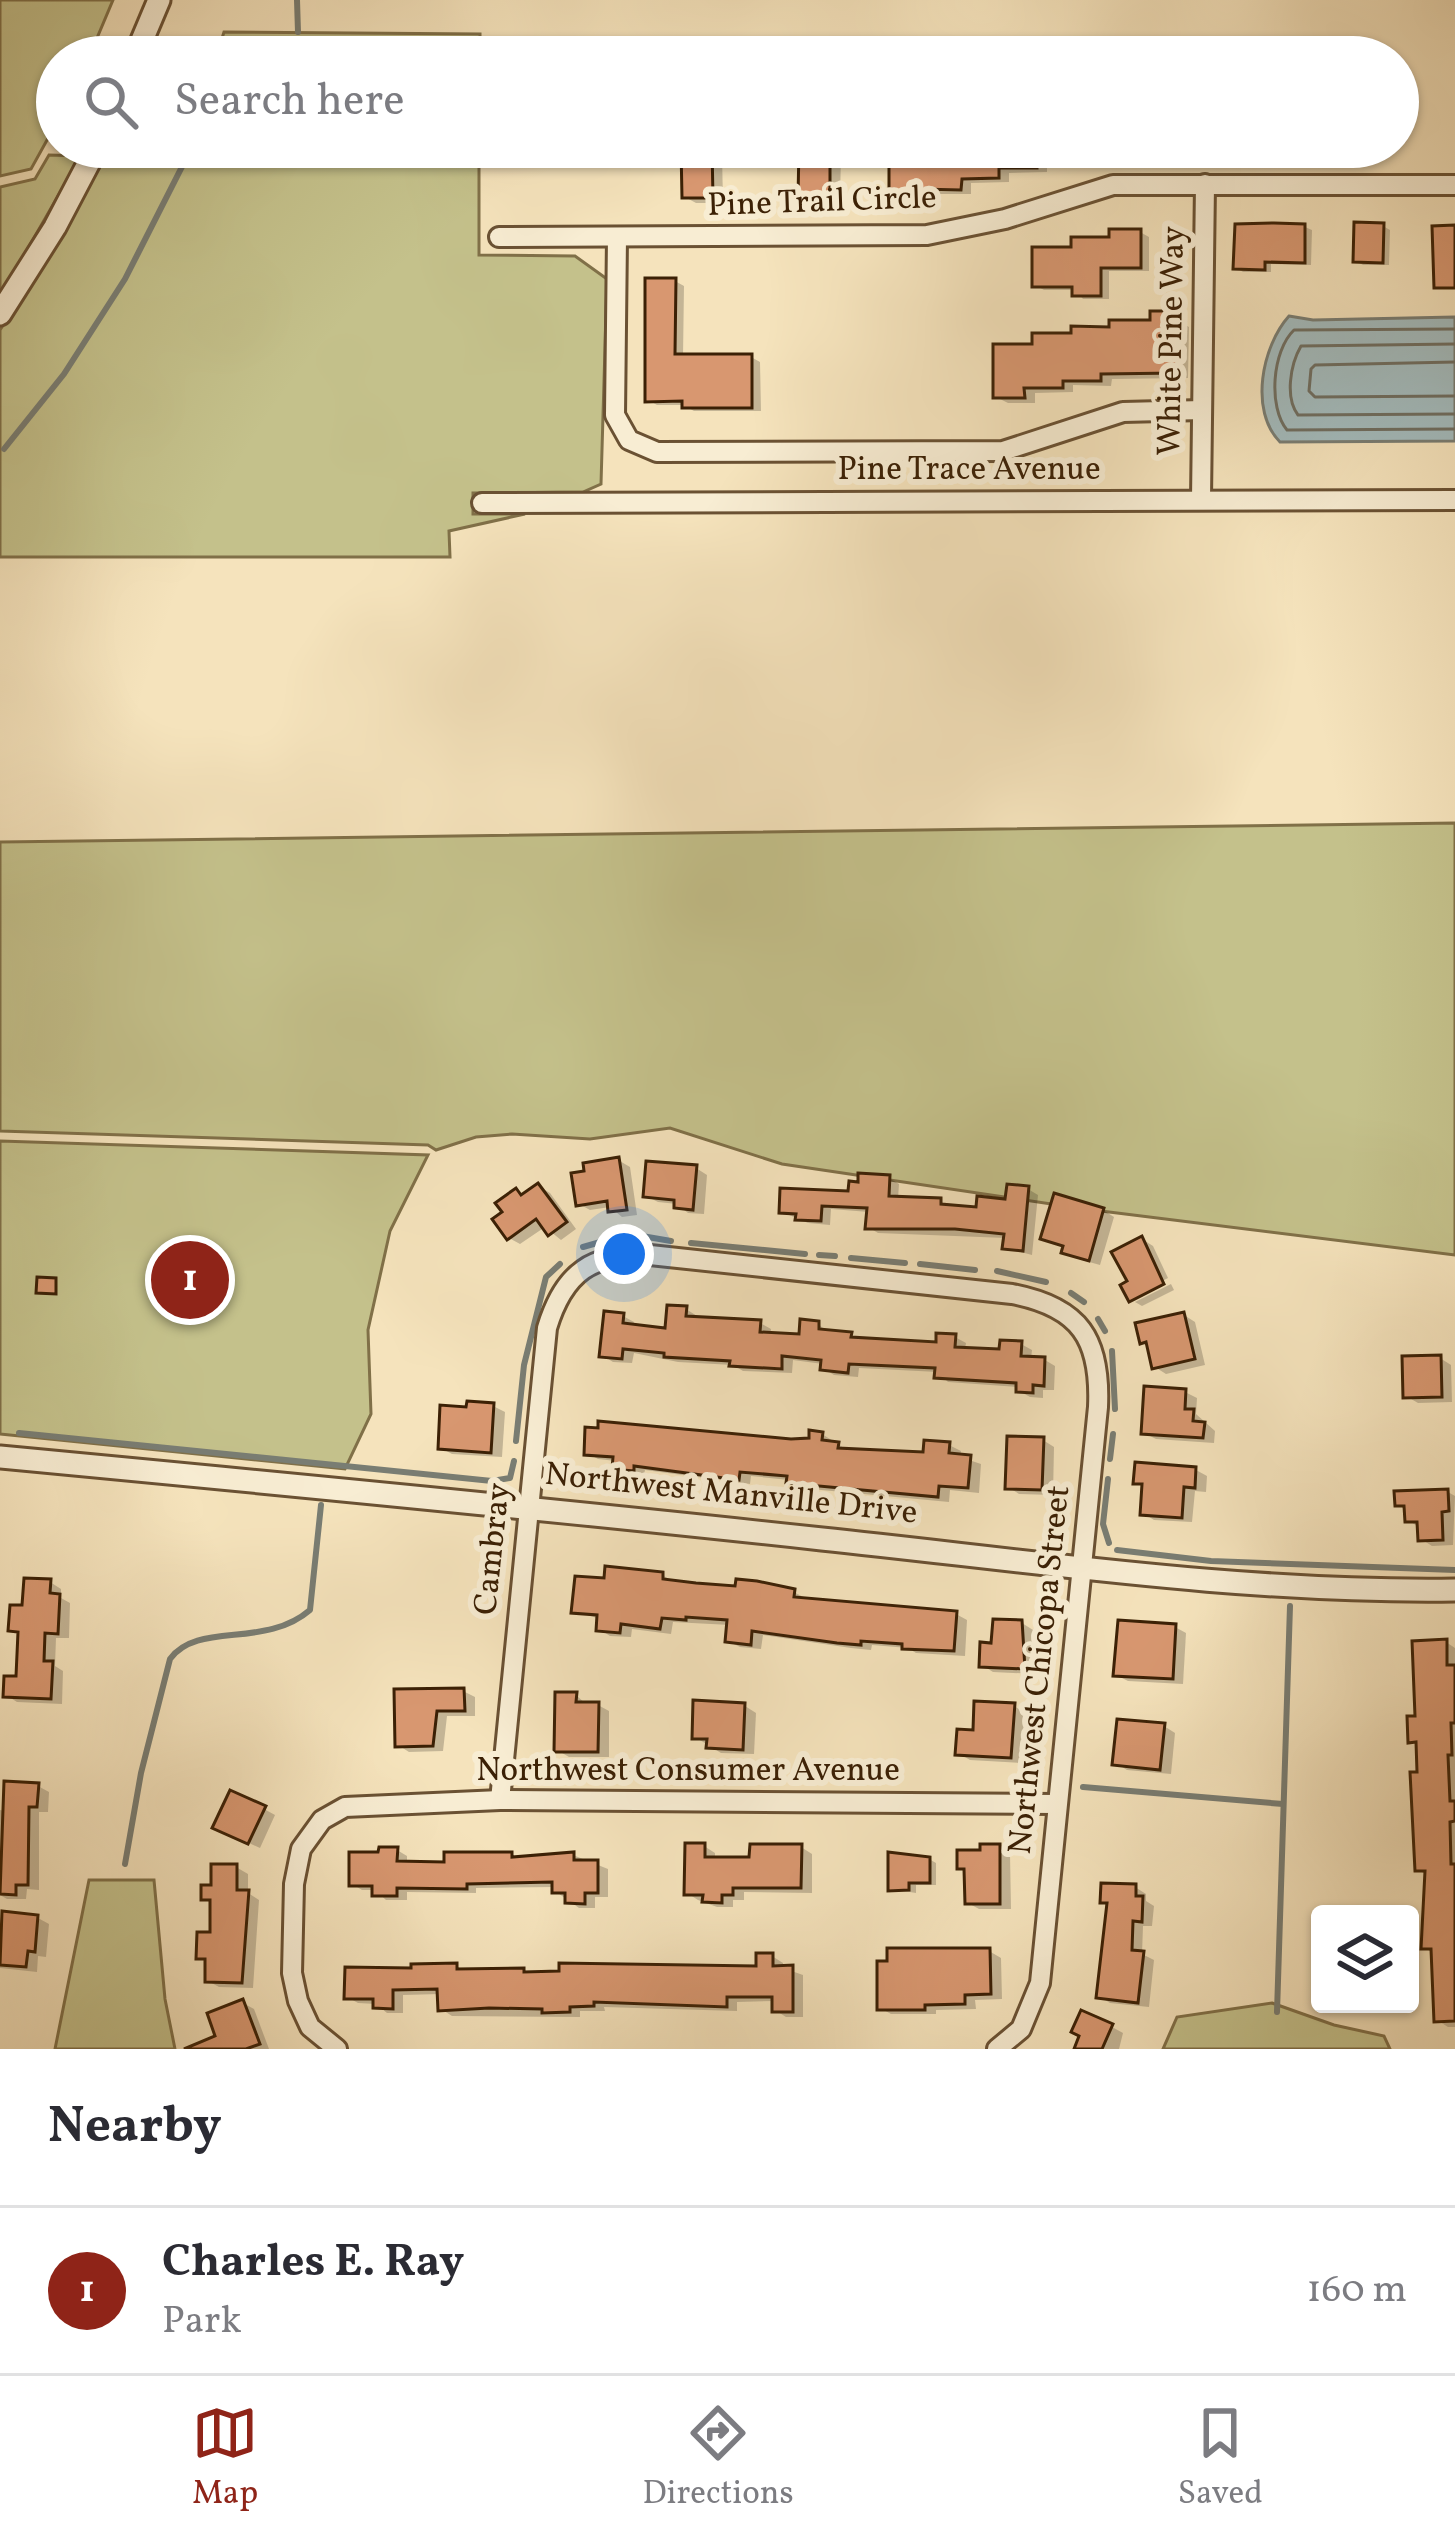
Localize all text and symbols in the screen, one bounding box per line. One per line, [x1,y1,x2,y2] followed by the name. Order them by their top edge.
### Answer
[36,36,1419,168] search box
[78,69,144,135] icon: search
[174,71,405,134] text: Search here
[707,176,937,230] street label: Pine Trail Circle
[1148,225,1198,456] street label: White Pine Way
[837,448,1101,494] street label: Pine Trace Avenue
[594,1224,654,1284] your location
[151,1235,229,1325] pin: 1
[542,1453,920,1537] street label: Northwest Manville Drive
[464,1481,524,1617] street label: Cambray
[999,1483,1083,1857] street label: Northwest Chicopa Street
[476,1749,900,1795] street label: Northwest Consumer Avenue
[1311,1905,1419,2013] map controls
[1311,1905,1419,2013] button: layers
[48,2092,222,2163] text: Nearby
[162,2232,464,2295] text: Charles E. Ray
[79,2264,95,2318] text: 1
[1306,2264,1407,2318] text: 160 m
[162,2295,242,2349] text: Park
[192,2400,258,2518] tab: Map
[642,2400,794,2518] tab: Directions
[1178,2400,1263,2518] tab: Saved

